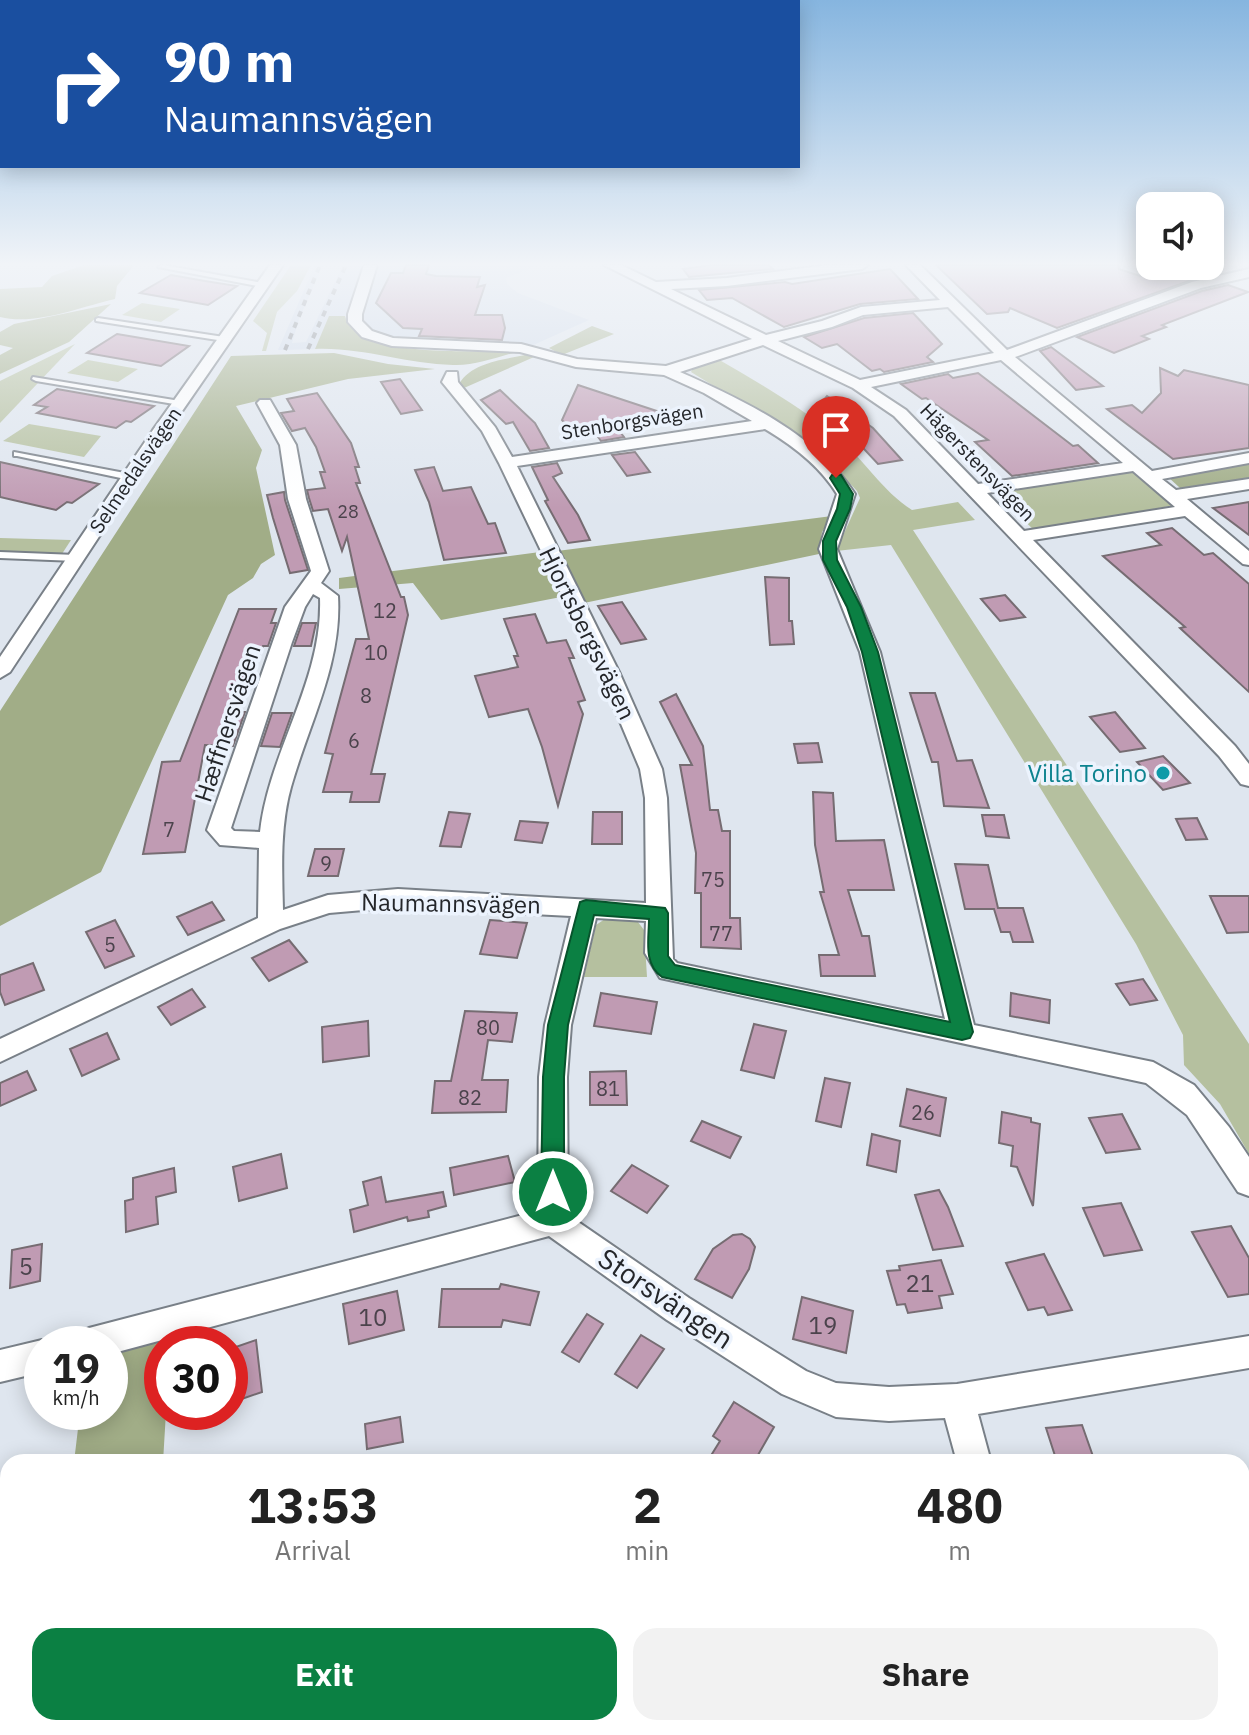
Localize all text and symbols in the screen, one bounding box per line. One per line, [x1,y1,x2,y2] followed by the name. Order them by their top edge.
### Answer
[164,25,294,97] text: 90 m
[32,32,136,136] icon: right
[164,95,433,142] text: Naumannsvägen
[1136,192,1224,280] map controls
[1136,192,1224,280] button: sound
[559,396,705,446] street label: Stenborgsvägen
[802,396,870,478] pin
[914,397,1042,527] street label: Hägerstensvägen
[83,402,187,538] street label: Selmedalsvägen
[814,408,858,452] icon: arrive
[337,500,359,523] house number: 28
[532,541,644,725] street label: Hjortsbergsvägen
[373,597,397,624] house number: 12
[364,639,388,666] house number: 10
[186,640,268,806] street label: Hæffnersvägen
[360,682,372,709] house number: 8
[348,727,360,754] house number: 6
[1027,757,1147,789] place label: Villa Torino
[1154,764,1172,782] marker: Villa Torino
[163,816,175,843] house number: 7
[320,850,332,877] house number: 9
[701,866,725,893] house number: 75
[361,885,541,921] street label: Naumannsvägen
[709,920,733,947] house number: 77
[104,931,116,958] house number: 5
[476,1014,500,1041] house number: 80
[596,1075,620,1102] house number: 81
[458,1084,482,1111] house number: 82
[911,1099,935,1126] house number: 26
[511,1150,595,1234] position arrow
[591,1239,741,1357] street label: Storsvängen
[19,1250,33,1282] house number: 5
[906,1267,934,1299] house number: 21
[359,1301,387,1333] house number: 10
[809,1309,837,1341] house number: 19
[144,1326,248,1430] speed limit sign: 30
[52,1342,100,1394] text: 19
[52,1384,100,1411] text: km/h
[247,1474,378,1536] text: 13:53
[633,1474,662,1536] text: 2
[916,1474,1003,1536] text: 480
[275,1533,351,1567] text: Arrival
[625,1533,669,1567] text: min
[948,1533,971,1567] text: m
[32,1628,617,1720] button: Exit
[633,1628,1218,1720] button: Share

